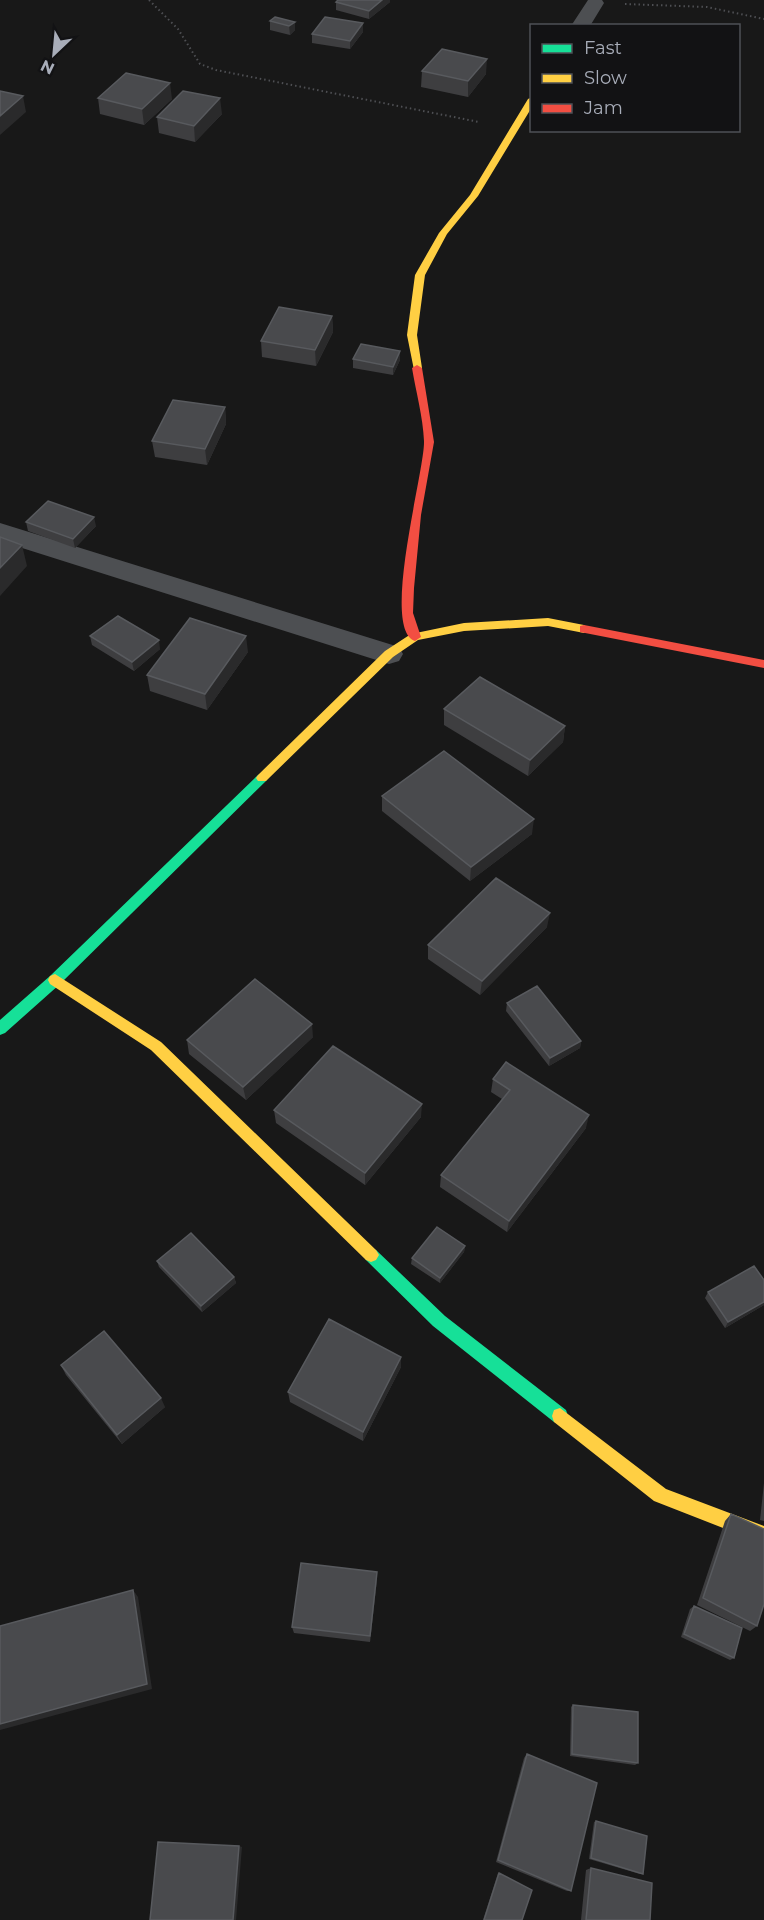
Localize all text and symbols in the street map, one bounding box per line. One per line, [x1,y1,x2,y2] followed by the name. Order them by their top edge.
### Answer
[24,24,84,84] north arrow
[530,24,740,132] legend
[584,37,622,59] text: Fast
[38,56,58,78] text: N
[584,67,627,89] text: Slow
[583,97,623,119] text: Jam

